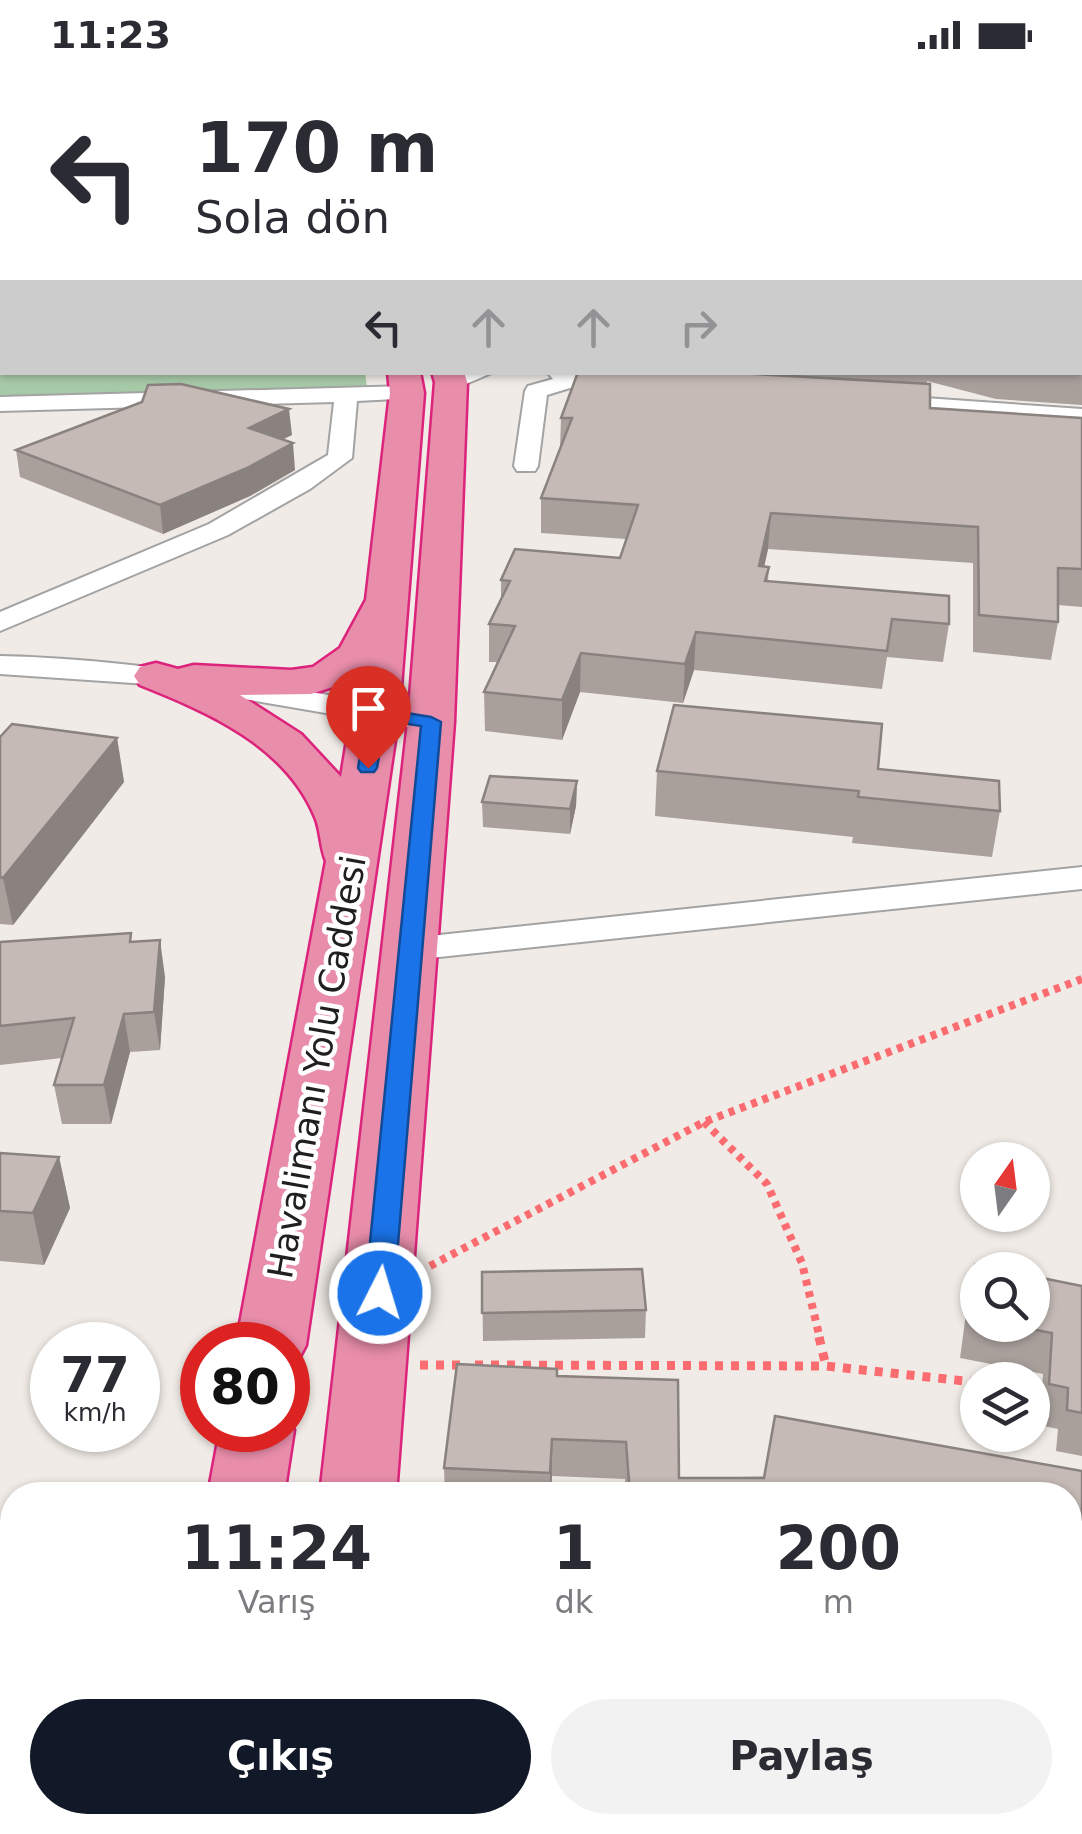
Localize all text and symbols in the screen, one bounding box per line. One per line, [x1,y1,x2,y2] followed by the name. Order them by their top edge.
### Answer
[50,13,171,57] text: 11:23
[195,107,438,189] text: 170 m
[30,110,160,240] icon: left
[195,191,390,244] text: Sola dön
[356,300,411,355] icon: left
[461,300,516,355] icon: ahead
[566,300,621,355] icon: ahead
[671,300,726,355] icon: right
[326,666,411,769] pin
[341,681,396,736] icon: arrive
[260,852,374,1282] street label: Havalimanı Yolu Caddesi
[960,1142,1050,1232] north arrow
[960,1142,1050,1452] map controls
[328,1241,432,1345] position arrow
[960,1252,1050,1342] button: search
[180,1322,310,1452] speed limit sign: 80
[60,1346,130,1404] text: 77
[960,1362,1050,1452] button: layers
[63,1398,127,1427] text: km/h
[181,1513,372,1583] text: 11:24
[553,1513,595,1583] text: 1
[776,1513,901,1583] text: 200
[238,1583,315,1621] text: Varış
[554,1583,593,1621] text: dk
[823,1583,854,1621] text: m
[30,1699,531,1814] button: Çıkış
[551,1699,1052,1814] button: Paylaş

